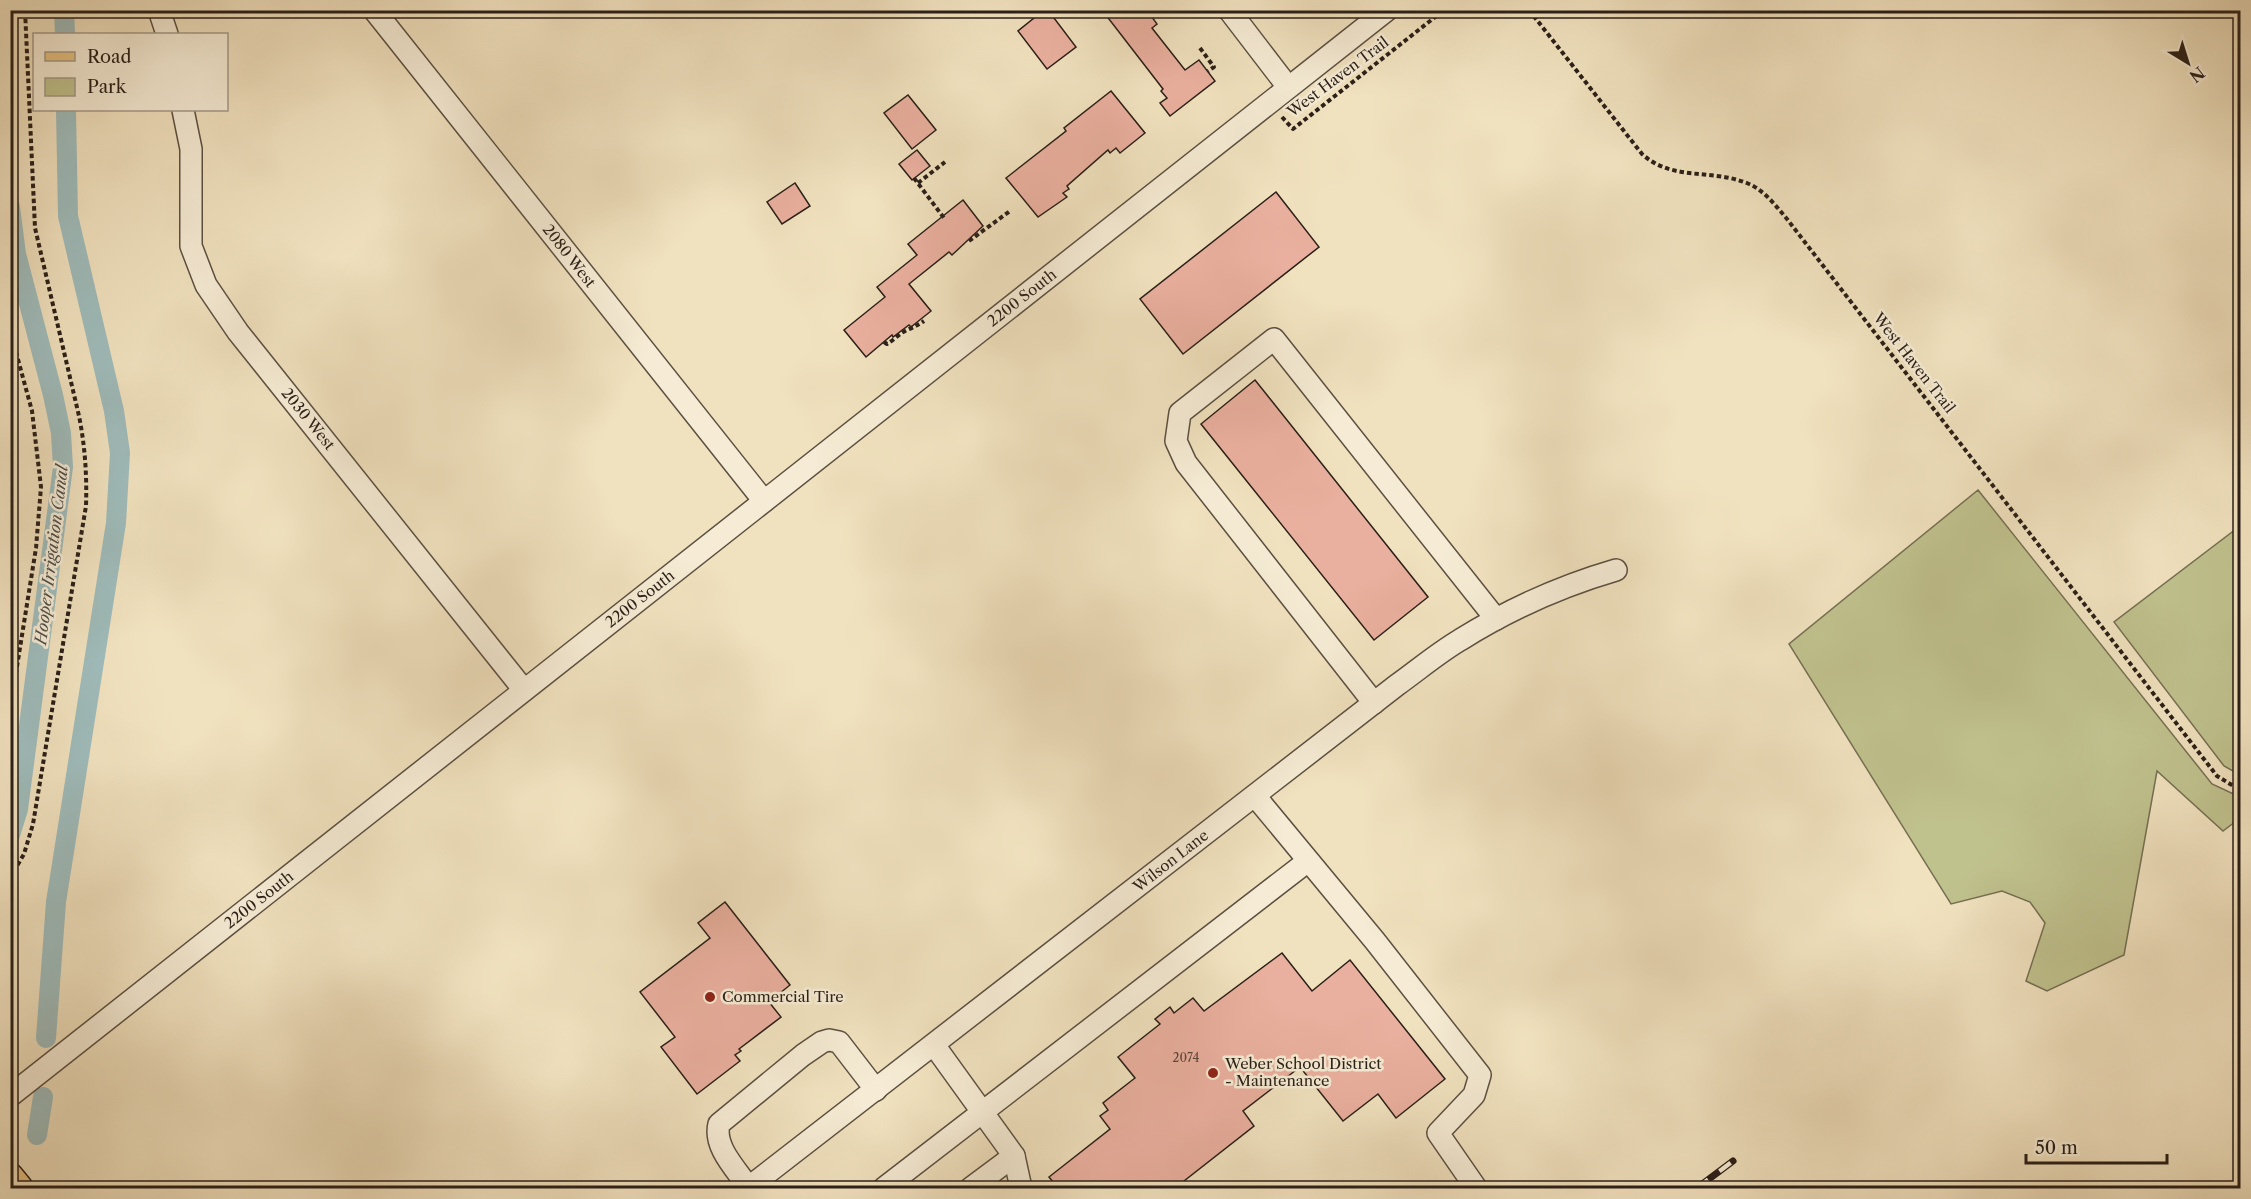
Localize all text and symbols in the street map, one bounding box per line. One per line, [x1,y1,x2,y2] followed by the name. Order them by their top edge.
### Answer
[1282,32,1393,122] street label: West Haven Trail
[33,33,228,111] legend
[2158,33,2218,93] north arrow
[87,46,132,68] text: Road
[2186,63,2209,87] text: N
[87,76,128,98] text: Park
[539,220,600,292] street label: 2080 West
[983,264,1060,330] street label: 2200 South
[1869,308,1960,417] street label: West Haven Trail
[278,384,340,454] street label: 2030 West
[30,462,72,648] water label: Hooper Irrigation Canal
[601,565,678,631] street label: 2200 South
[1129,825,1212,896] street label: Wilson Lane
[220,866,297,932] street label: 2200 South
[722,987,844,1006] place label: Commercial Tire
[703,990,717,1004] marker: Commercial Tire
[1173,1050,1200,1065] house number: 2074
[1224,1054,1382,1090] place label: Weber School District - Maintenance
[1206,1066,1220,1080] marker: Weber School District - Maintenance
[2026,1127,2167,1165] scale bar
[2035,1137,2078,1159] text: 50 m

